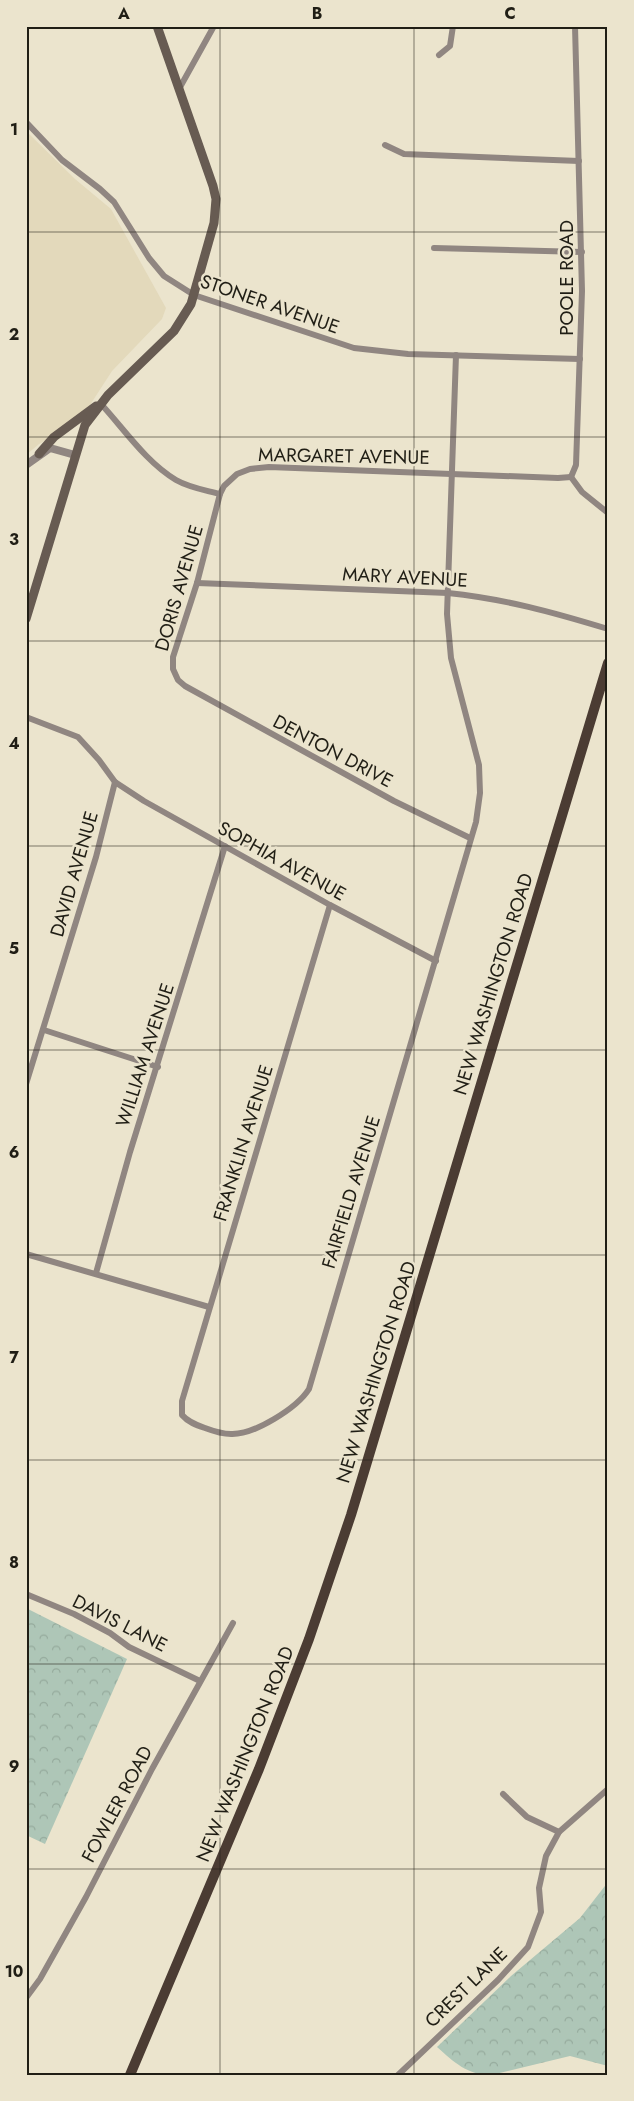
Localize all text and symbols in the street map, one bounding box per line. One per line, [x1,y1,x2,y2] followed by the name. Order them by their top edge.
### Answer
[117,2,130,25] text: A
[312,2,322,25] text: B
[504,2,516,25] text: C
[10,118,18,141] text: 1
[553,220,580,336] street label: POOLE ROAD
[197,268,343,340] street label: STONER AVENUE
[9,323,19,346] text: 2
[258,441,430,471] street label: MARGARET AVENUE
[148,522,210,654] street label: DORIS AVENUE
[9,528,19,551] text: 3
[342,560,468,594] street label: MARY AVENUE
[268,708,398,794] street label: DENTON DRIVE
[8,732,20,755] text: 4
[43,808,105,940] street label: DAVID AVENUE
[213,815,351,907] street label: SOPHIA AVENUE
[446,870,540,1098] street label: NEW WASHINGTON ROAD
[9,937,19,960] text: 5
[109,980,181,1130] street label: WILLIAM AVENUE
[206,1061,280,1225] street label: FRANKLIN AVENUE
[315,1112,387,1272] street label: FAIRFIELD AVENUE
[9,1141,19,1164] text: 6
[329,1258,423,1486] street label: NEW WASHINGTON ROAD
[9,1346,19,1369] text: 7
[9,1551,19,1574] text: 8
[68,1588,172,1658] street label: DAVIS LANE
[189,1642,301,1866] street label: NEW WASHINGTON ROAD
[75,1741,159,1867] street label: FOWLER ROAD
[9,1755,19,1778] text: 9
[419,1941,513,2033] street label: CREST LANE
[5,1960,23,1983] text: 10

